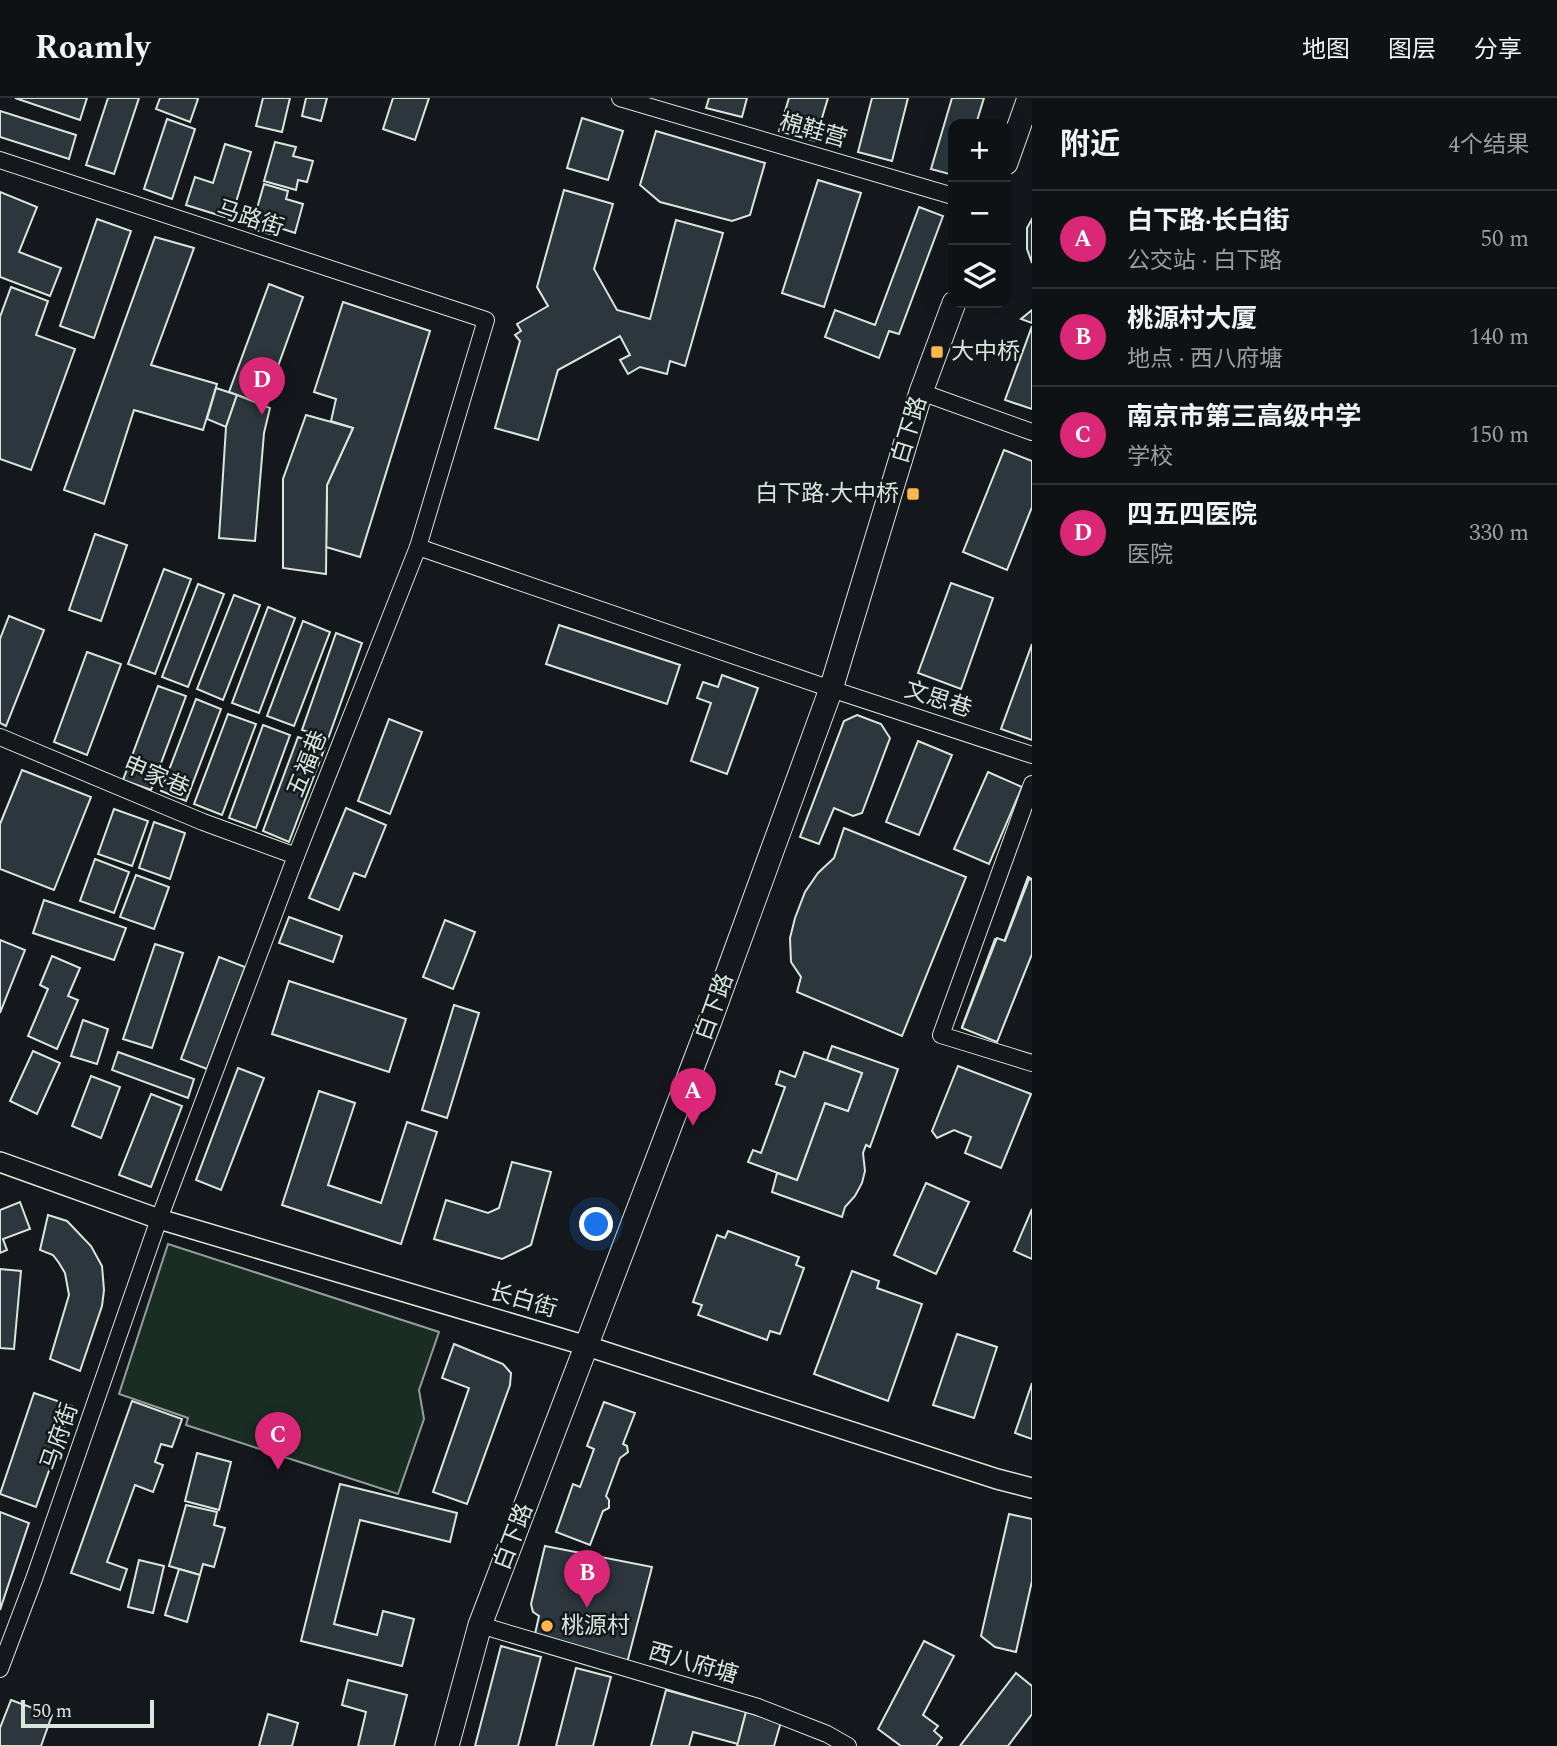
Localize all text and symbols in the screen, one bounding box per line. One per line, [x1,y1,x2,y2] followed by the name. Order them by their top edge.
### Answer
[35,23,150,73] text: Roamly
[1302,32,1350,68] text: 地图
[1388,32,1436,68] text: 图层
[1474,32,1522,68] text: 分享
[775,105,851,157] street label: 棉鞋营
[948,119,1011,308] map controls
[948,119,1011,182] button: +
[1060,122,1120,168] text: 附近
[1449,128,1529,163] text: 4个结果
[948,182,1011,245] button: −
[212,192,288,246] street label: 马路街
[1127,201,1290,241] text: 白下路·长白街
[1074,222,1092,257] text: A
[1480,222,1529,257] text: 50 m
[1127,244,1282,279] text: 公交站 · 白下路
[948,245,1011,308] button: layers
[1127,299,1257,339] text: 桃源村大厦
[1075,320,1091,355] text: B
[1469,320,1529,355] text: 140 m
[951,335,1020,370] place label: 大中桥
[1127,342,1282,377] text: 地点 · 西八府塘
[929,344,945,360] marker: 大中桥
[239,357,285,415] pin: D
[883,392,937,468] street label: 白下路
[1127,397,1361,437] text: 南京市第三高级中学
[1075,418,1091,453] text: C
[1469,418,1529,453] text: 150 m
[1127,440,1173,475] text: 学校
[755,477,899,512] place label: 白下路·大中桥
[905,486,921,502] marker: 白下路·大中桥
[1127,495,1257,535] text: 四五四医院
[1074,516,1092,551] text: D
[1469,516,1529,551] text: 330 m
[1127,538,1173,573] text: 医院
[900,673,976,727] street label: 文思巷
[279,725,337,803] street label: 五福巷
[117,747,195,807] street label: 申家巷
[687,969,743,1045] street label: 白下路
[670,1068,716,1126] pin: A
[579,1207,613,1241] your location
[485,1275,561,1327] street label: 长白街
[32,1399,88,1475] street label: 马府街
[255,1412,301,1470] pin: C
[485,1499,543,1575] street label: 白下路
[564,1550,610,1608] pin: B
[561,1609,630,1644] place label: 桃源村
[539,1618,555,1634] marker: 桃源村
[644,1634,742,1694] street label: 西八府塘
[21,1697,154,1729] scale bar
[32,1697,72,1726] text: 50 m

